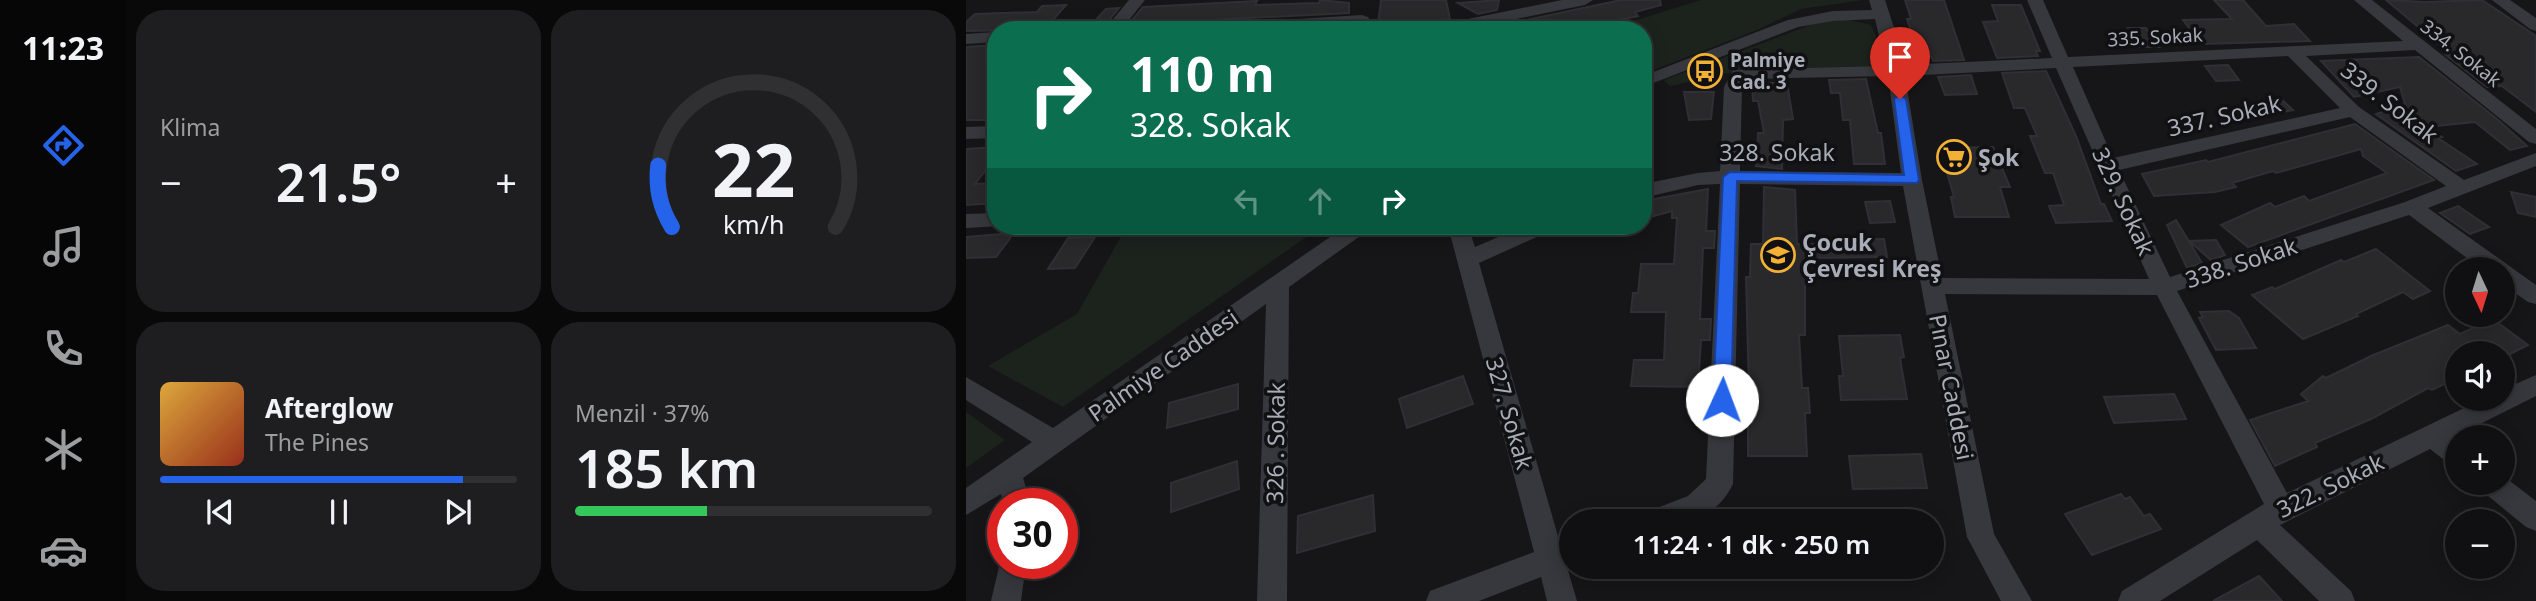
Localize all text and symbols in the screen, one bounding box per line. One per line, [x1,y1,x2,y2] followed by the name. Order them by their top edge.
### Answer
[2415,13,2507,93] street label: 334. Sokak
[2107,22,2203,52] street label: 335. Sokak
[22,26,104,69] text: 11:23
[1870,27,1930,99] pin
[1881,38,1919,76] icon: arrive
[1130,40,1275,106] text: 110 m
[1730,47,1805,95] place label: Palmiye Cad. 3
[1015,49,1106,140] icon: right
[1686,52,1724,90] bus stop icon: Palmiye Cad. 3
[2335,54,2446,151] street label: 339. Sokak
[2164,86,2285,144] street label: 337. Sokak
[1130,103,1291,146] text: 328. Sokak
[160,111,221,143] text: Klima
[712,119,795,218] text: 22
[39,121,88,170] icon: directions
[1719,136,1836,168] street label: 328. Sokak
[1935,138,1973,176] supermarket icon: Şok
[1978,141,2020,173] place label: Şok
[2085,142,2163,261] street label: 329. Sokak
[276,146,401,217] text: 21.5°
[160,156,182,208] text: −
[495,156,517,208] text: +
[1228,182,1266,220] icon: left
[1301,182,1339,220] icon: ahead
[1374,182,1412,220] icon: right
[723,207,784,241] text: km/h
[39,222,88,271] icon: music
[1802,226,1942,284] place label: Çocuk Çevresi Kreş
[2181,229,2302,295] street label: 338. Sokak
[1759,236,1797,274] school or university icon: Çocuk Çevresi Kreş
[2445,257,2515,327] north arrow
[2445,257,2515,579] map controls
[1082,301,1244,429] street label: Palmiye Caddesi
[1922,311,1982,463] street label: Pınar Caddesi
[39,324,88,373] icon: phone
[2445,341,2515,411] button: sound
[1479,353,1542,474] street label: 327. Sokak
[1685,363,1759,437] position arrow
[1258,381,1292,504] street label: 326 . Sokak
[265,390,393,426] text: Afterglow
[575,397,709,429] text: Menzil · 37%
[39,425,88,474] icon: climate
[2445,425,2515,495] button: +
[265,426,369,458] text: The Pines
[575,432,758,503] text: 185 km
[2271,445,2390,525] street label: 322. Sokak
[987,488,1078,579] speed limit sign: 30
[201,493,239,531] icon: previous
[320,493,358,531] icon: pause
[439,493,477,531] icon: next
[2445,509,2515,579] button: −
[39,526,88,575] icon: car
[1633,526,1870,562] text: 11:24 · 1 dk · 250 m

